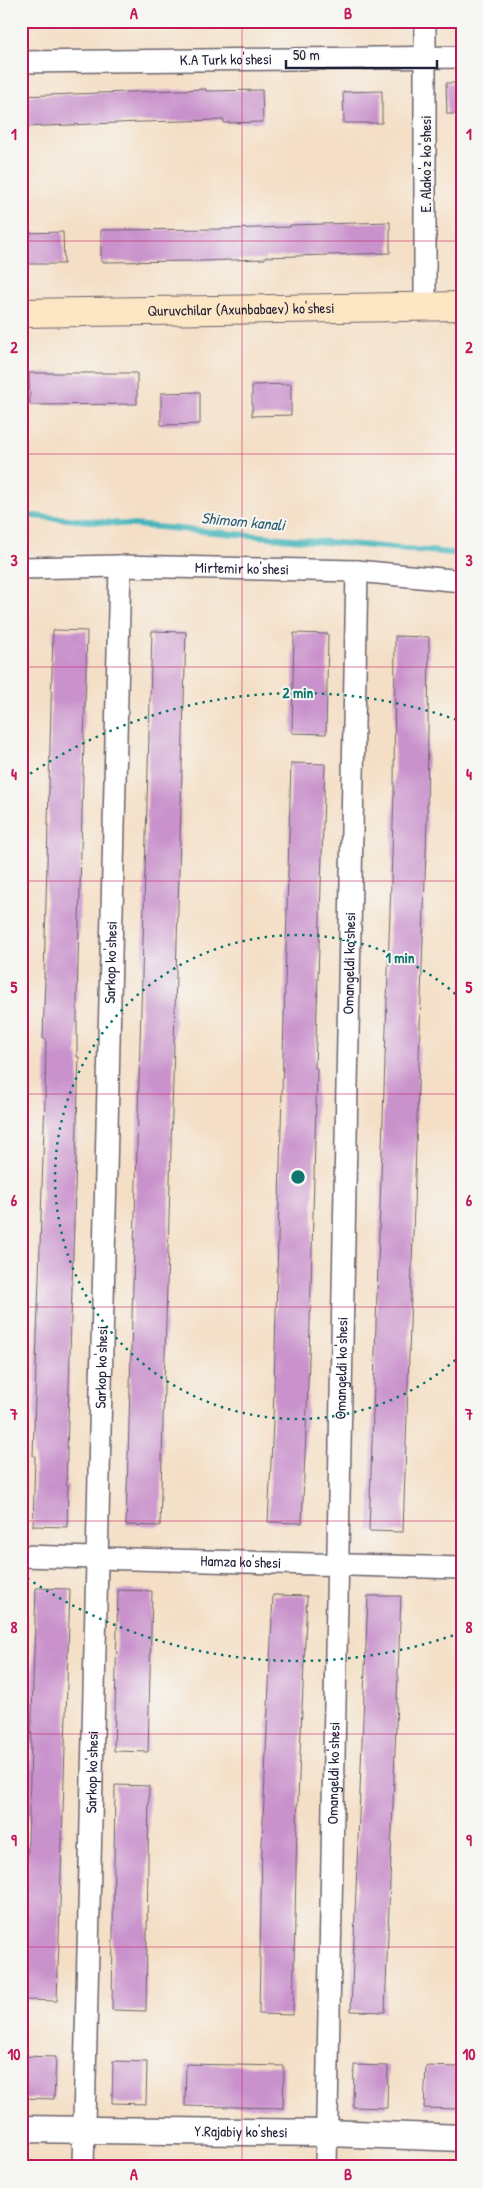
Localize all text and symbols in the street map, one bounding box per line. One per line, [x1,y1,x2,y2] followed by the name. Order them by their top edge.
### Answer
[130,2,138,24] text: A
[344,2,352,24] text: B
[286,38,437,70] scale bar
[293,44,320,65] text: 50 m
[180,48,272,70] street label: K.A Turk ko'shesi
[415,116,436,213] street label: E. Alako'z ko'shesi
[11,123,17,145] text: 1
[466,123,472,145] text: 1
[147,297,335,321] street label: Quruvchilar (Axunbabaev) ko'shesi
[10,336,18,358] text: 2
[465,336,473,358] text: 2
[200,506,287,536] water label: Shimom kanali
[10,549,18,571] text: 3
[465,549,473,571] text: 3
[195,557,289,580] street label: Mirtemir ko'shesi
[283,682,314,703] text: 2 min
[11,763,17,785] text: 4
[466,763,472,785] text: 4
[337,912,360,1015] street label: Omangeldi ko'shesi
[99,921,122,1004] street label: Sarkop ko'shesi
[385,947,415,968] text: 1 min
[11,976,18,998] text: 5
[466,976,473,998] text: 5
[289,1168,307,1186] centre of rings
[11,1189,18,1211] text: 6
[466,1189,473,1211] text: 6
[330,1317,353,1420] street label: Omangeldi ko'shesi
[90,1326,112,1409] street label: Sarkop ko'shesi
[9,1403,18,1425] text: 7
[464,1403,473,1425] text: 7
[200,1550,282,1573] street label: Hamza ko'shesi
[11,1616,18,1638] text: 8
[466,1616,473,1638] text: 8
[322,1722,345,1825] street label: Omangeldi ko'shesi
[80,1731,103,1814] street label: Sarkop ko'shesi
[11,1829,17,1851] text: 9
[466,1829,472,1851] text: 9
[8,2043,20,2065] text: 10
[463,2043,475,2065] text: 10
[194,2120,288,2142] street label: Y.Rajabiy ko'shesi
[130,2163,138,2185] text: A
[344,2163,352,2185] text: B

